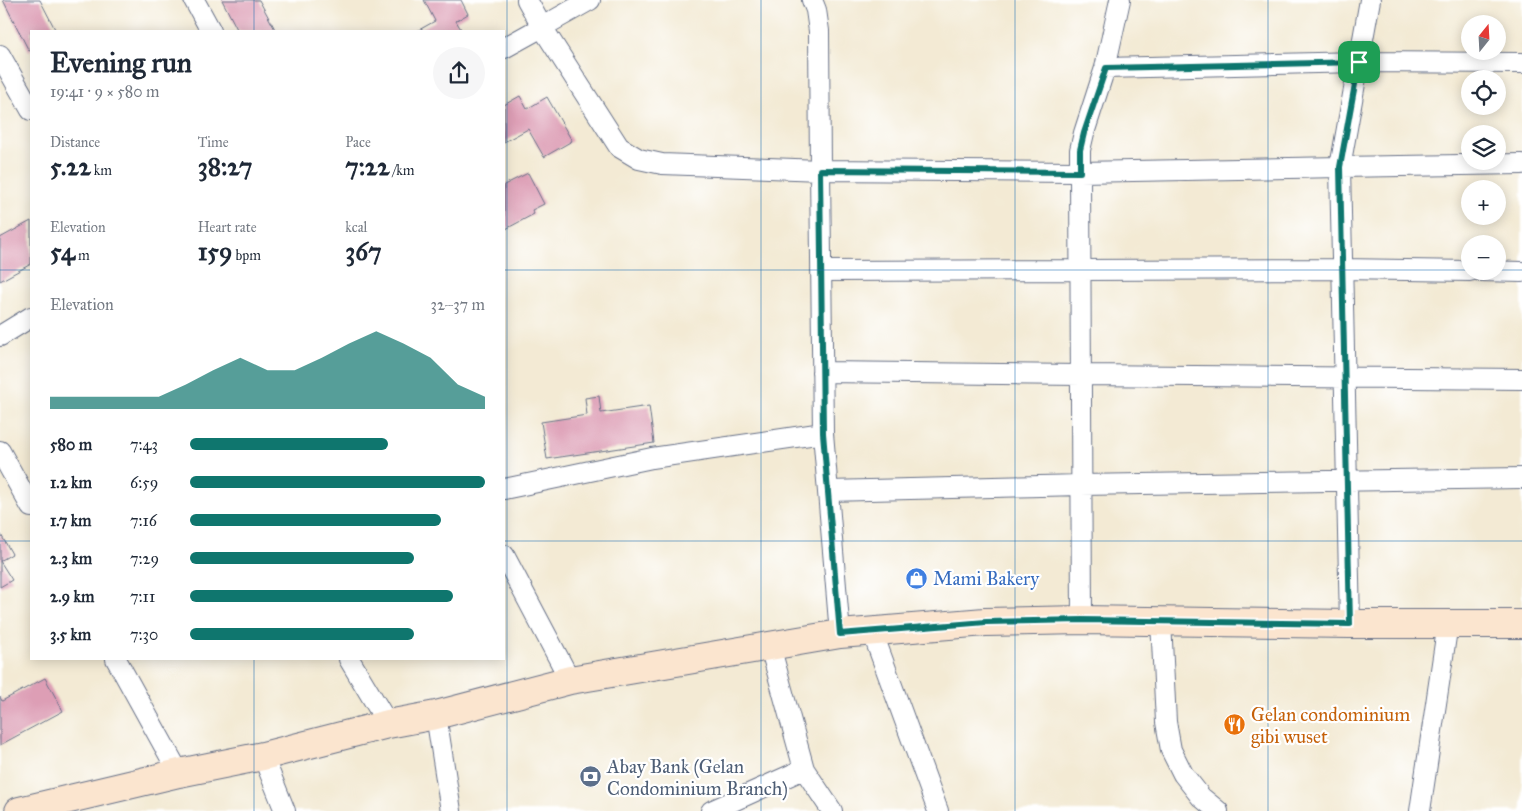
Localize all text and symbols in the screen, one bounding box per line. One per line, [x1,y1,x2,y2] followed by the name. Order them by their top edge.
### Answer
[1461,15,1506,60] north arrow
[1461,15,1506,280] map controls
[1338,41,1380,83] pin
[50,45,192,80] text: Evening run
[433,47,485,99] button: share
[1345,48,1373,76] icon: arrive
[1461,70,1506,115] button: locate
[50,82,159,101] text: 19:41 · 9 × 580 m
[1461,125,1506,170] button: layers
[50,134,100,151] text: Distance
[198,134,229,151] text: Time
[345,134,371,151] text: Pace
[50,151,91,182] text: 5.22
[198,151,252,182] text: 38:27
[345,151,390,182] text: 7:22
[91,162,112,179] text: km
[390,162,415,179] text: /km
[1461,180,1506,225] button: +
[50,219,106,236] text: Elevation
[198,219,257,236] text: Heart rate
[345,219,367,236] text: kcal
[1461,235,1506,280] button: −
[50,236,75,267] text: 54
[198,236,232,267] text: 159
[345,236,382,267] text: 367
[75,247,90,264] text: m
[232,247,261,264] text: bpm
[50,295,114,314] text: Elevation
[431,295,485,314] text: 32–37 m
[50,435,92,454] text: 580 m
[130,435,158,454] text: 7:43
[50,473,92,492] text: 1.2 km
[130,473,158,492] text: 6:59
[50,511,92,530] text: 1.7 km
[130,511,157,530] text: 7:16
[50,549,92,568] text: 2.3 km
[130,549,159,568] text: 7:29
[905,566,929,590] shop icon: Mami Bakery
[933,567,1040,590] place label: Mami Bakery
[50,587,94,606] text: 2.9 km
[130,587,155,606] text: 7:11
[50,625,91,644] text: 3.5 km
[130,625,158,644] text: 7:30
[1251,703,1410,749] place label: Gelan condominium gibi wuset
[1223,713,1247,737] restaurant icon: Gelan condominium gibi wuset
[606,755,788,801] place label: Abay Bank (Gelan Condominium Branch)
[579,765,603,789] bank icon: Abay Bank (Gelan Condominium Branch)

